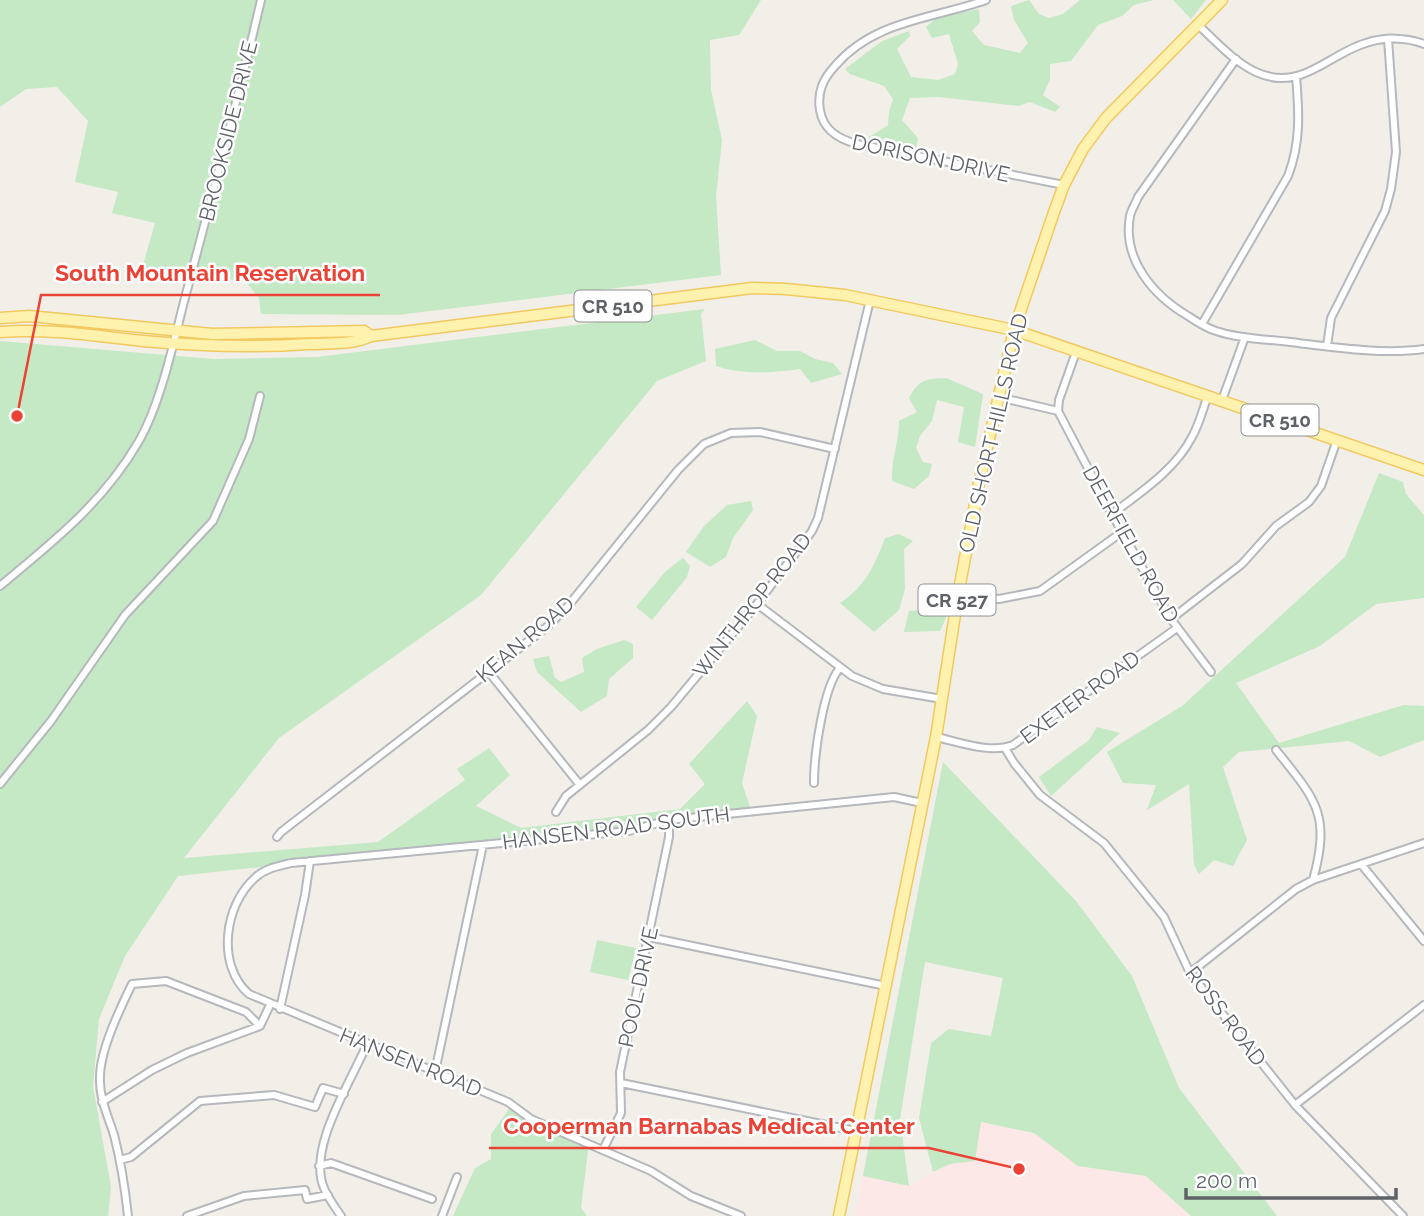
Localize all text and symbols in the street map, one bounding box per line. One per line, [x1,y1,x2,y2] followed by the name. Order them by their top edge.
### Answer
[194,38,262,224] street label: BROOKSIDE DRIVE
[850,129,1012,187] street label: DORISON DRIVE
[41,251,380,295] callout: South Mountain Reservation
[55,259,365,286] text: South Mountain Reservation
[574,290,652,322] road number: CR 510
[953,311,1033,555] street label: OLD SHORT HILLS ROAD
[1242,404,1318,436] road number: CR 510
[1078,461,1184,627] street label: DEERFIELD ROAD
[688,527,816,683] street label: WINTHROP ROAD
[918,584,996,615] road number: CR 527
[471,591,579,687] street label: KEAN ROAD
[1015,645,1145,749] street label: EXETER ROAD
[501,802,731,854] street label: HANSEN ROAD SOUTH
[613,924,663,1050] street label: POOL DRIVE
[1180,961,1272,1071] street label: ROSS ROAD
[336,1022,486,1102] street label: HANSEN ROAD
[489,1104,929,1148] callout: Cooperman Barnabas Medical Center
[503,1112,915,1139] text: Cooperman Barnabas Medical Center
[1186,1156,1396,1200] scale bar
[1196,1168,1257,1193] text: 200 m

